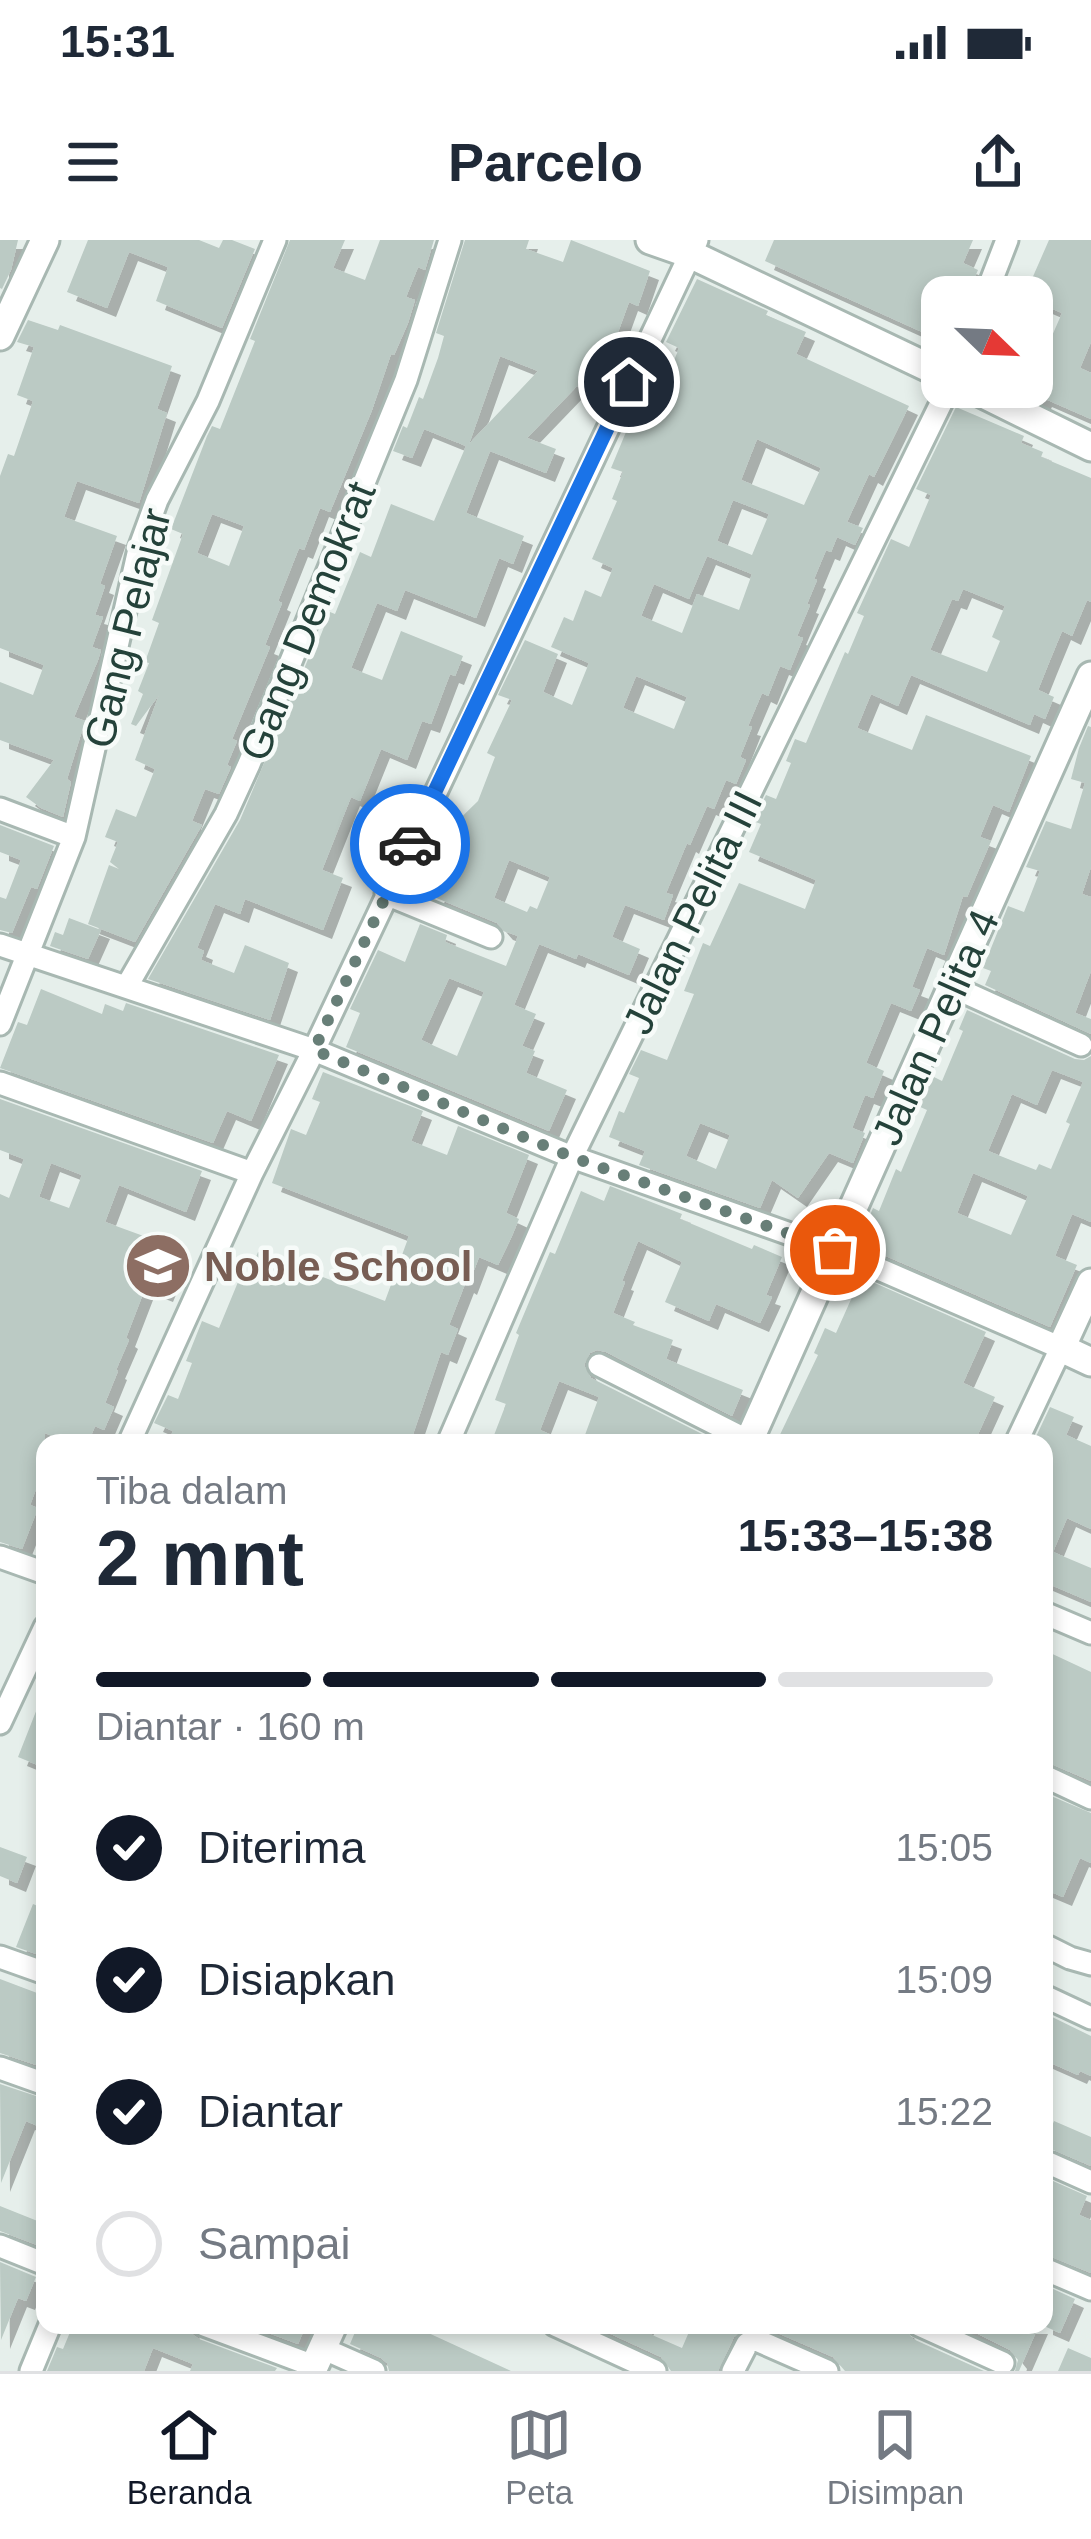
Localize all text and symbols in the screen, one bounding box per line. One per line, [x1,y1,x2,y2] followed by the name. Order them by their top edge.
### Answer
[60,16,175,67] text: 15:31
[60,129,126,195] icon: menu
[965,129,1031,195] icon: share
[448,132,643,192] text: Parcelo
[921,276,1053,408] north arrow
[921,276,1053,408] map controls
[578,331,680,433] pin
[596,349,662,415] icon: home
[230,475,385,767] street label: Gang Demokrat
[75,503,180,753] street label: Gang Pelajar
[614,783,771,1041] street label: Jalan Pelita III
[350,784,470,904] courier
[377,811,443,877] icon: car
[863,902,1008,1152] street label: Jalan Pelita 4
[784,1199,886,1301] pin
[802,1217,868,1283] icon: bag
[123,1231,193,1301] school or university icon: Noble School
[204,1243,472,1290] place label: Noble School
[96,1469,287,1512] text: Tiba dalam
[738,1510,993,1561] text: 15:33–15:38
[96,1514,304,1602] text: 2 mnt
[96,1705,365,1748] text: Diantar · 160 m
[96,1815,162,1881] icon: check
[198,1822,366,1873] text: Diterima
[895,1826,993,1869] text: 15:05
[96,1947,162,2013] icon: check
[198,1954,396,2005] text: Disiapkan
[895,1958,993,2001] text: 15:09
[96,2079,162,2145] icon: check
[198,2086,343,2137] text: Diantar
[895,2090,993,2133] text: 15:22
[198,2218,351,2269] text: Sampai
[127,2402,252,2512] tab: Beranda
[505,2402,573,2512] tab: Peta
[827,2402,964,2512] tab: Disimpan

